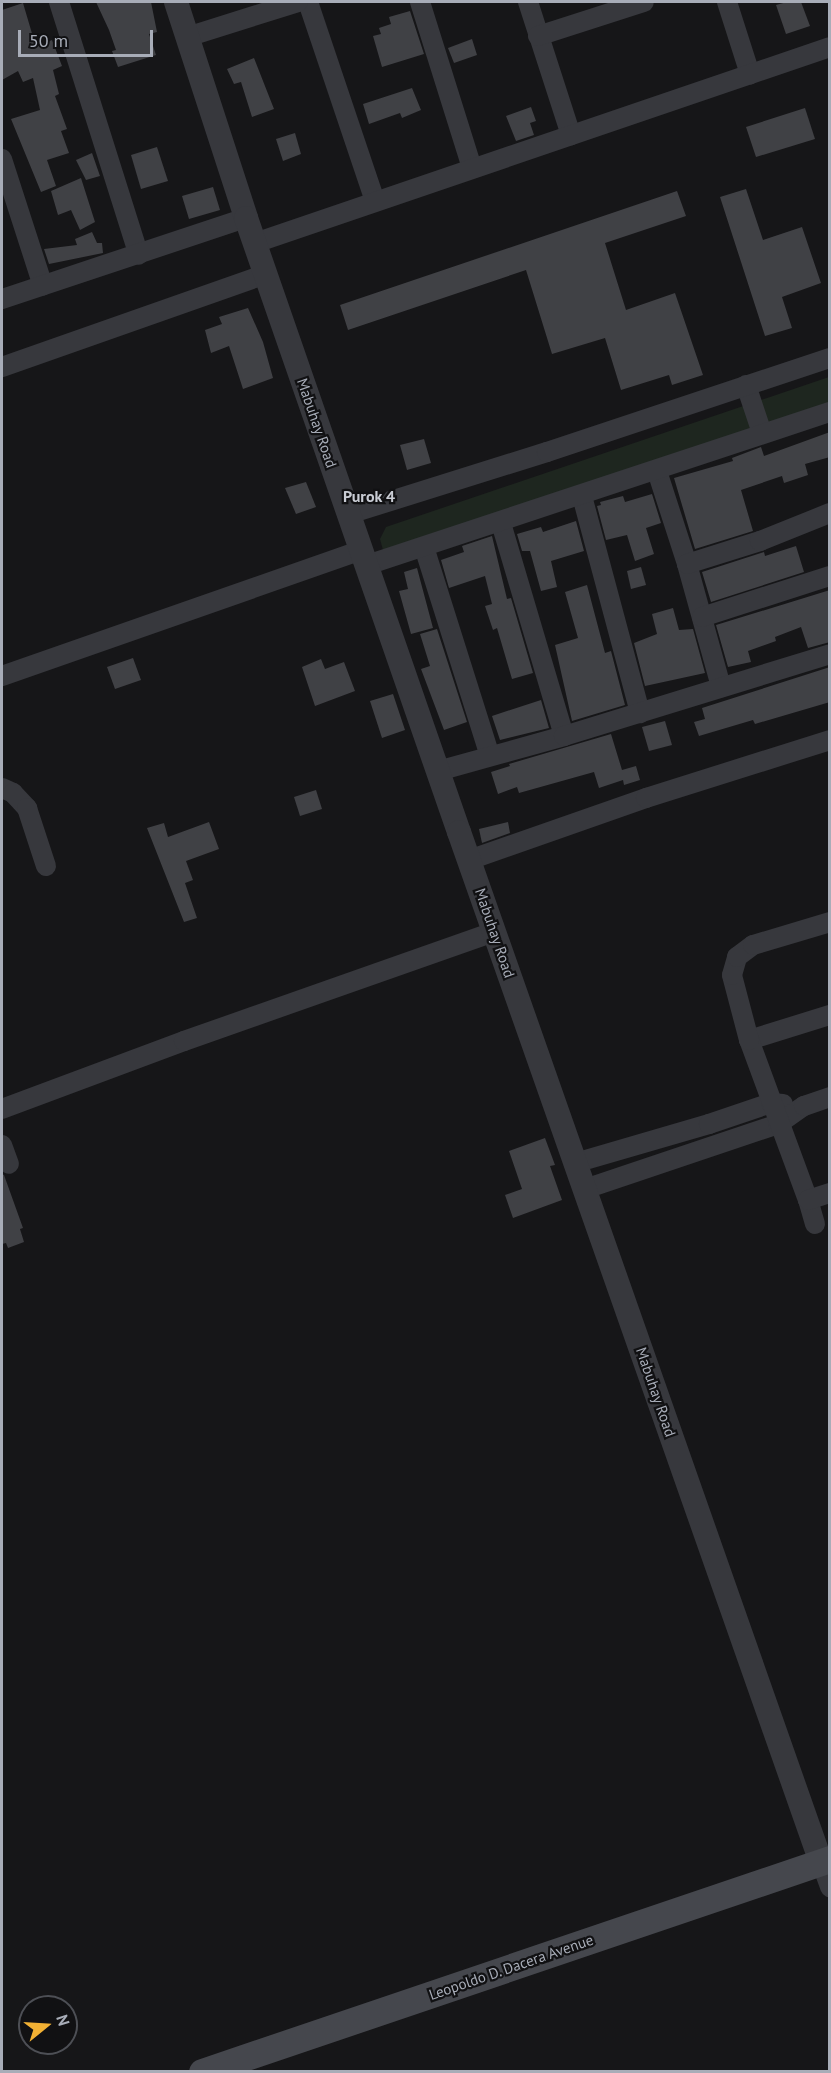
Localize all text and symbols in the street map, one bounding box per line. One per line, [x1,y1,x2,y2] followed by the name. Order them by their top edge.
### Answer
[21,18,156,56] scale bar
[29,29,68,52] text: 50 m
[293,376,341,470] street label: Mabuhay Road
[343,486,395,506] district label: Purok 4
[471,886,519,980] street label: Mabuhay Road
[632,1345,680,1439] street label: Mabuhay Road
[426,1930,596,2004] street label: Leopoldo D. Dacera Avenue
[18,1995,78,2055] north arrow
[52,2012,74,2028] text: N

